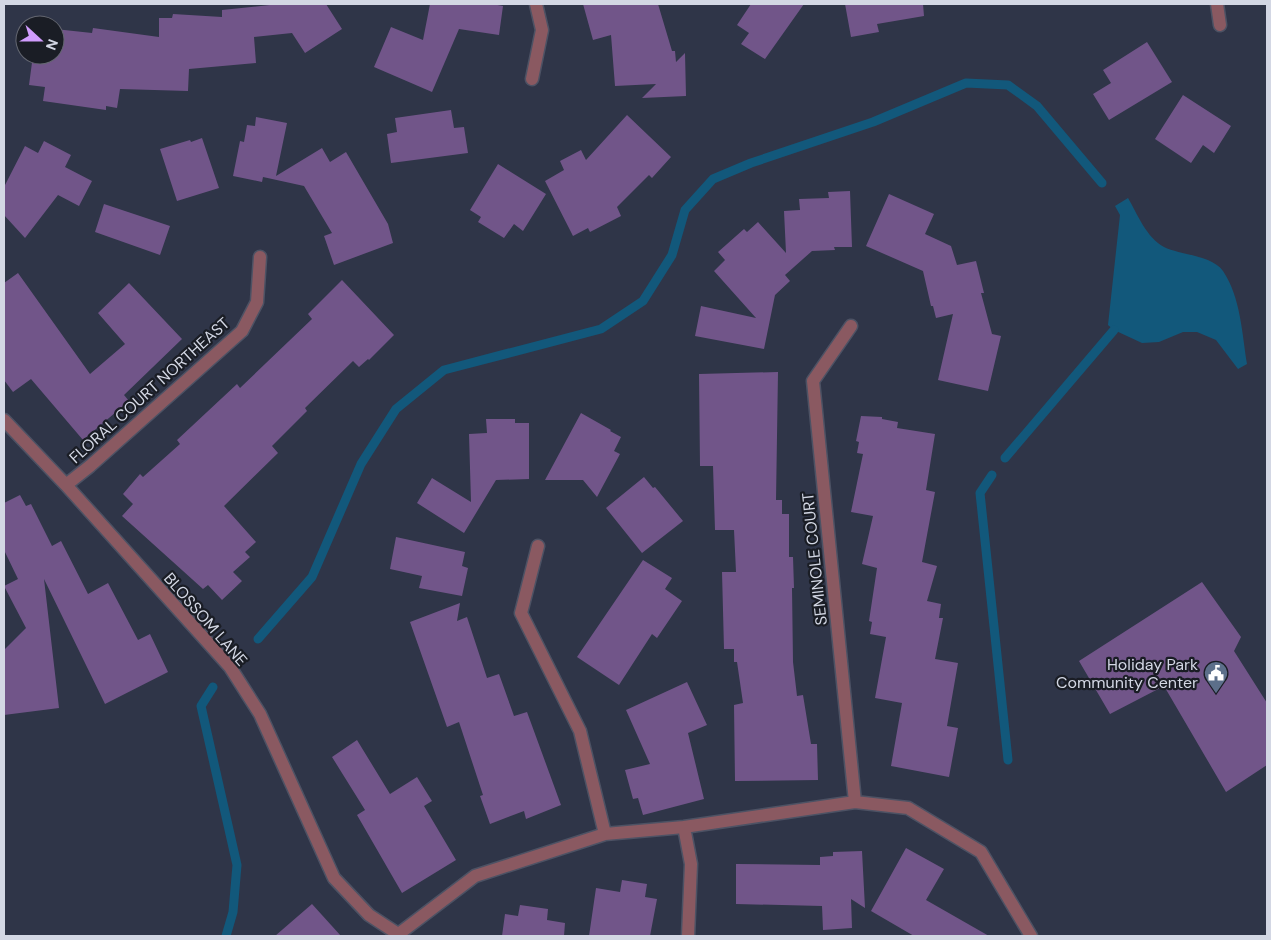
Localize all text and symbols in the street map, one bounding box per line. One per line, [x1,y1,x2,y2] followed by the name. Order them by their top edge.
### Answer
[15,15,65,65] north arrow
[42,37,62,53] text: N
[65,313,234,468] street label: FLORAL COURT NORTHEAST
[797,491,832,626] street label: SEMINOLE COURT
[159,568,252,670] street label: BLOSSOM LANE
[1056,654,1198,693] place label: Holiday Park Community Center
[1203,660,1229,694] public building icon: Holiday Park Community Center

